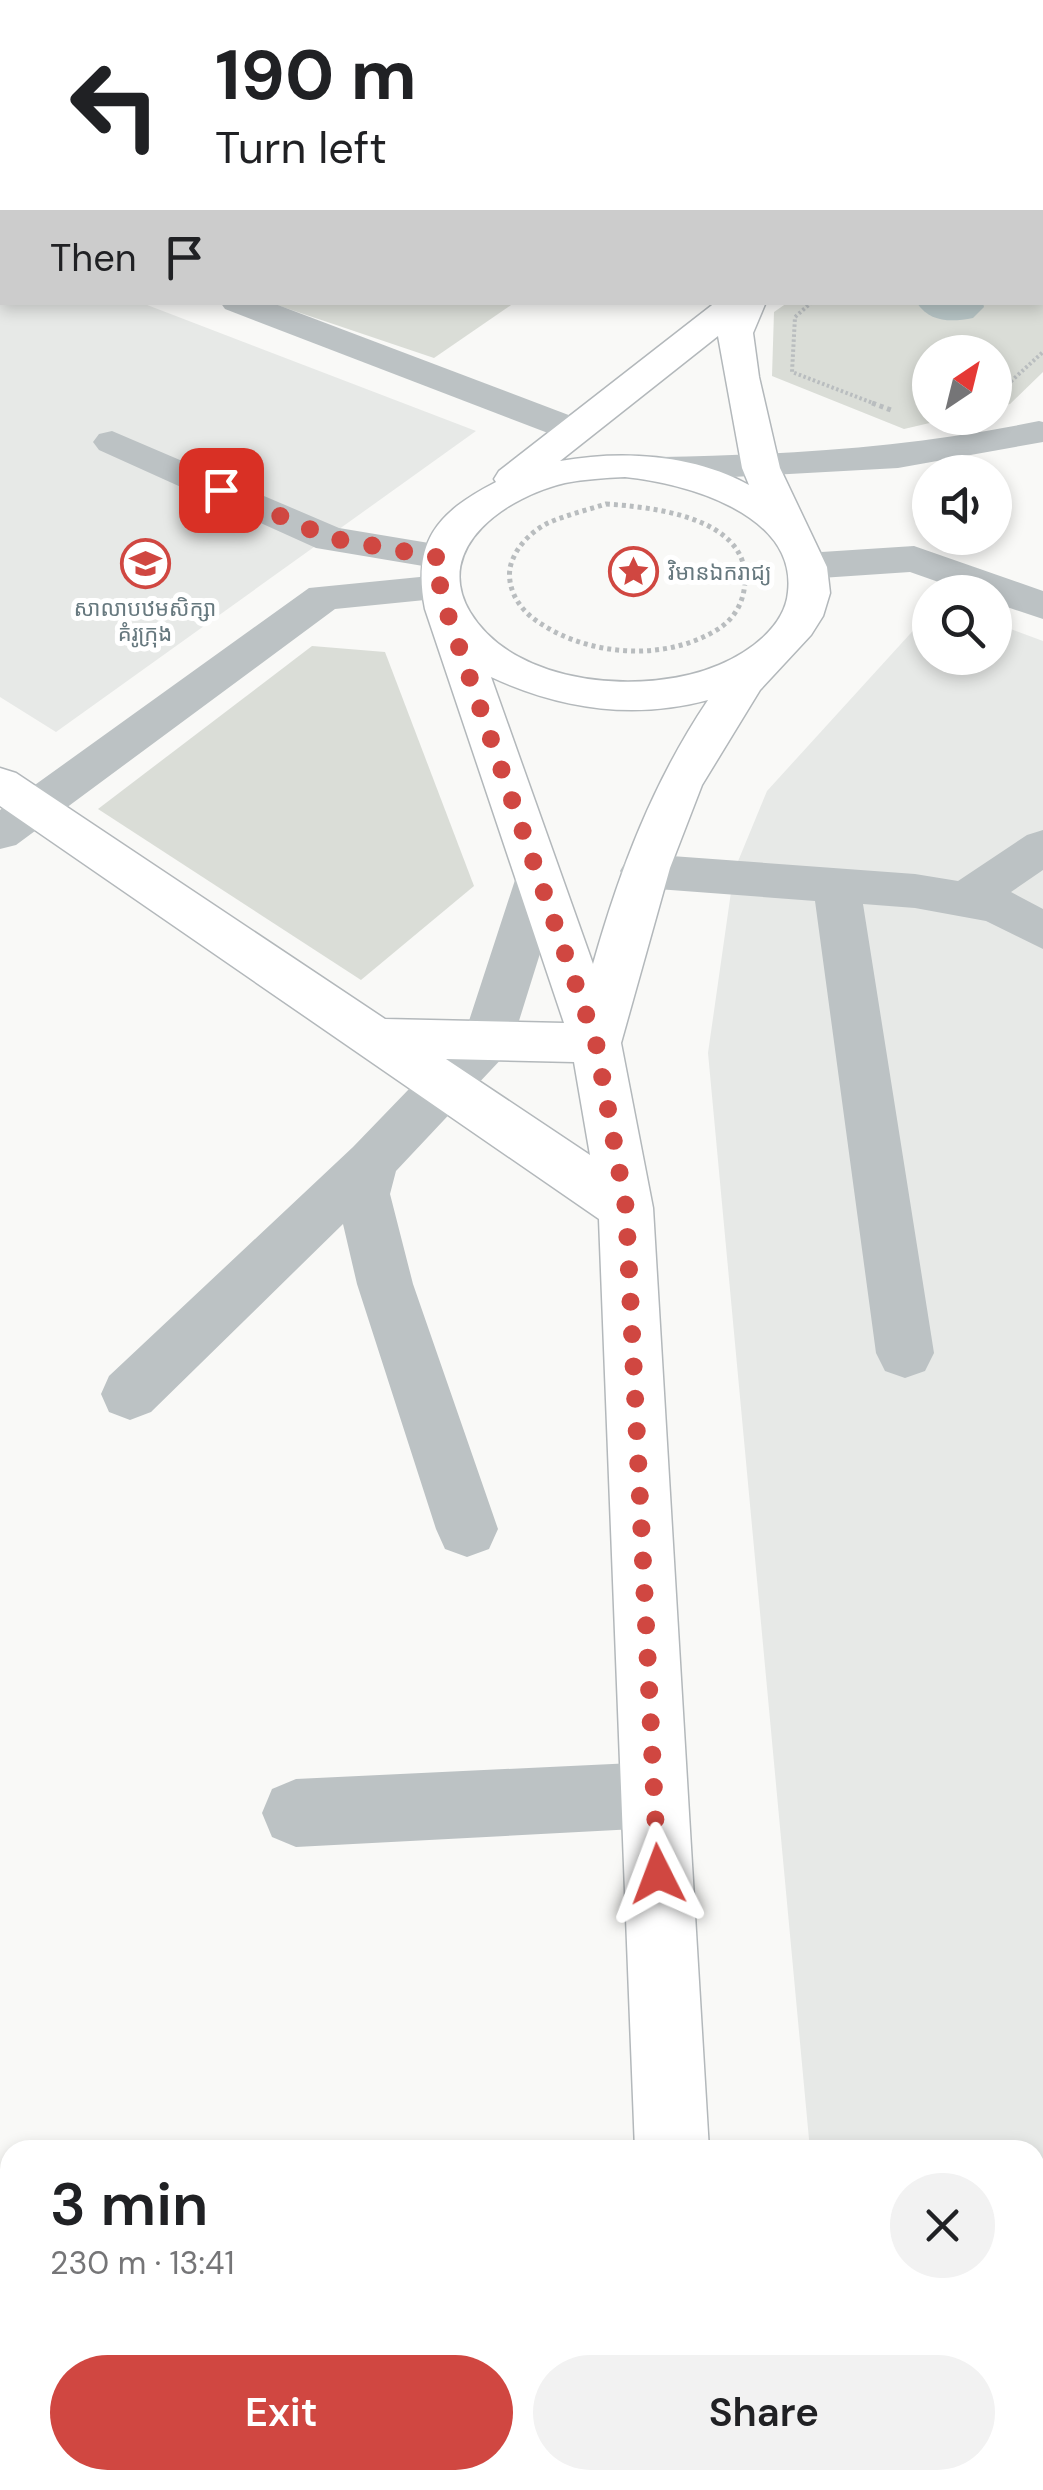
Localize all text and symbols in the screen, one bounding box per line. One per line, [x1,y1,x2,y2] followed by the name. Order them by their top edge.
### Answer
[215,30,417,121] text: 190 m
[50,40,180,170] icon: left
[215,118,387,177] text: Turn left
[157,230,212,285] icon: arrive
[50,233,137,283] text: Then
[912,335,1012,435] north arrow
[912,335,1012,675] map controls
[179,448,264,533] pin
[912,455,1012,555] button: sound
[194,463,249,518] icon: arrive
[119,538,171,590] school or university icon: សាលាបឋមសិក្សា គំរូក្រុង
[607,546,659,598] place icon: វិមានឯករាជ្យ
[668,558,771,587] place label: វិមានឯករាជ្យ
[912,575,1012,675] button: search
[74,594,216,648] place label: សាលាបឋមសិក្សា គំរូក្រុង
[606,1822,710,1926] position arrow
[50,2165,208,2244] text: 3 min
[890,2173,995,2278] button: close
[50,2242,234,2284] text: 230 m · 13:41
[50,2355,513,2470] button: Exit
[533,2355,995,2470] button: Share

